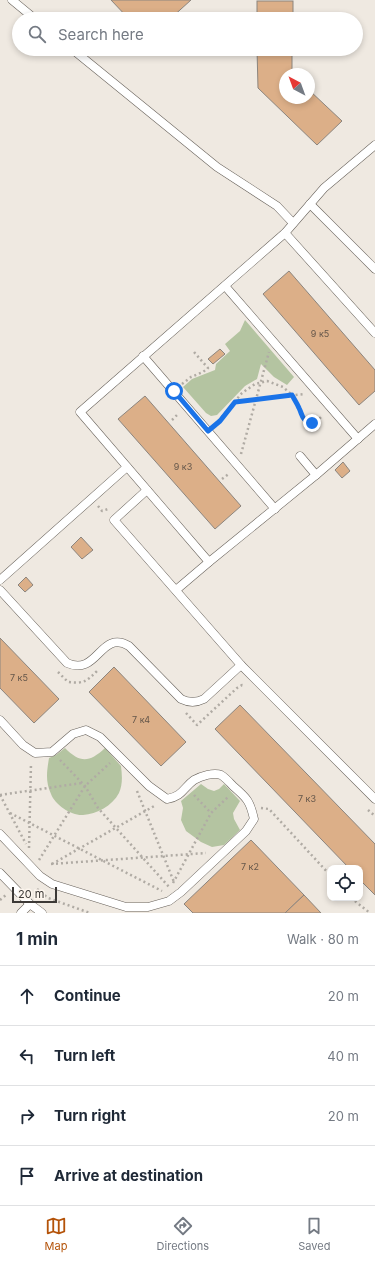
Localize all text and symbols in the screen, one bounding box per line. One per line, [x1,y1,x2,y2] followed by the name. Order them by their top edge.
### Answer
[12,12,363,56] search box
[26,23,48,45] icon: search
[58,25,144,44] text: Search here
[279,68,315,104] north arrow
[311,328,329,339] house number: 9 к5
[165,382,183,400] route start
[303,414,321,432] route end
[174,461,193,472] house number: 9 к3
[10,672,28,683] house number: 7 к5
[132,714,150,725] house number: 7 к4
[298,793,316,804] house number: 7 к3
[241,861,259,872] house number: 7 к2
[327,865,363,901] map controls
[327,865,363,901] button: locate
[12,885,57,904] scale bar
[18,887,44,901] text: 20 m
[16,929,58,949] text: 1 min
[287,931,359,947] text: Walk · 80 m
[16,985,38,1007] icon: ahead
[54,986,121,1005] text: Continue
[328,988,359,1004] text: 20 m
[16,1045,38,1067] icon: left
[54,1046,115,1065] text: Turn left
[327,1048,359,1064] text: 40 m
[16,1105,38,1127] icon: right
[54,1106,126,1125] text: Turn right
[328,1108,359,1124] text: 20 m
[16,1165,38,1187] icon: arrive
[54,1166,203,1185] text: Arrive at destination
[45,1215,67,1253] tab: Map
[157,1215,209,1253] tab: Directions
[298,1215,330,1253] tab: Saved

